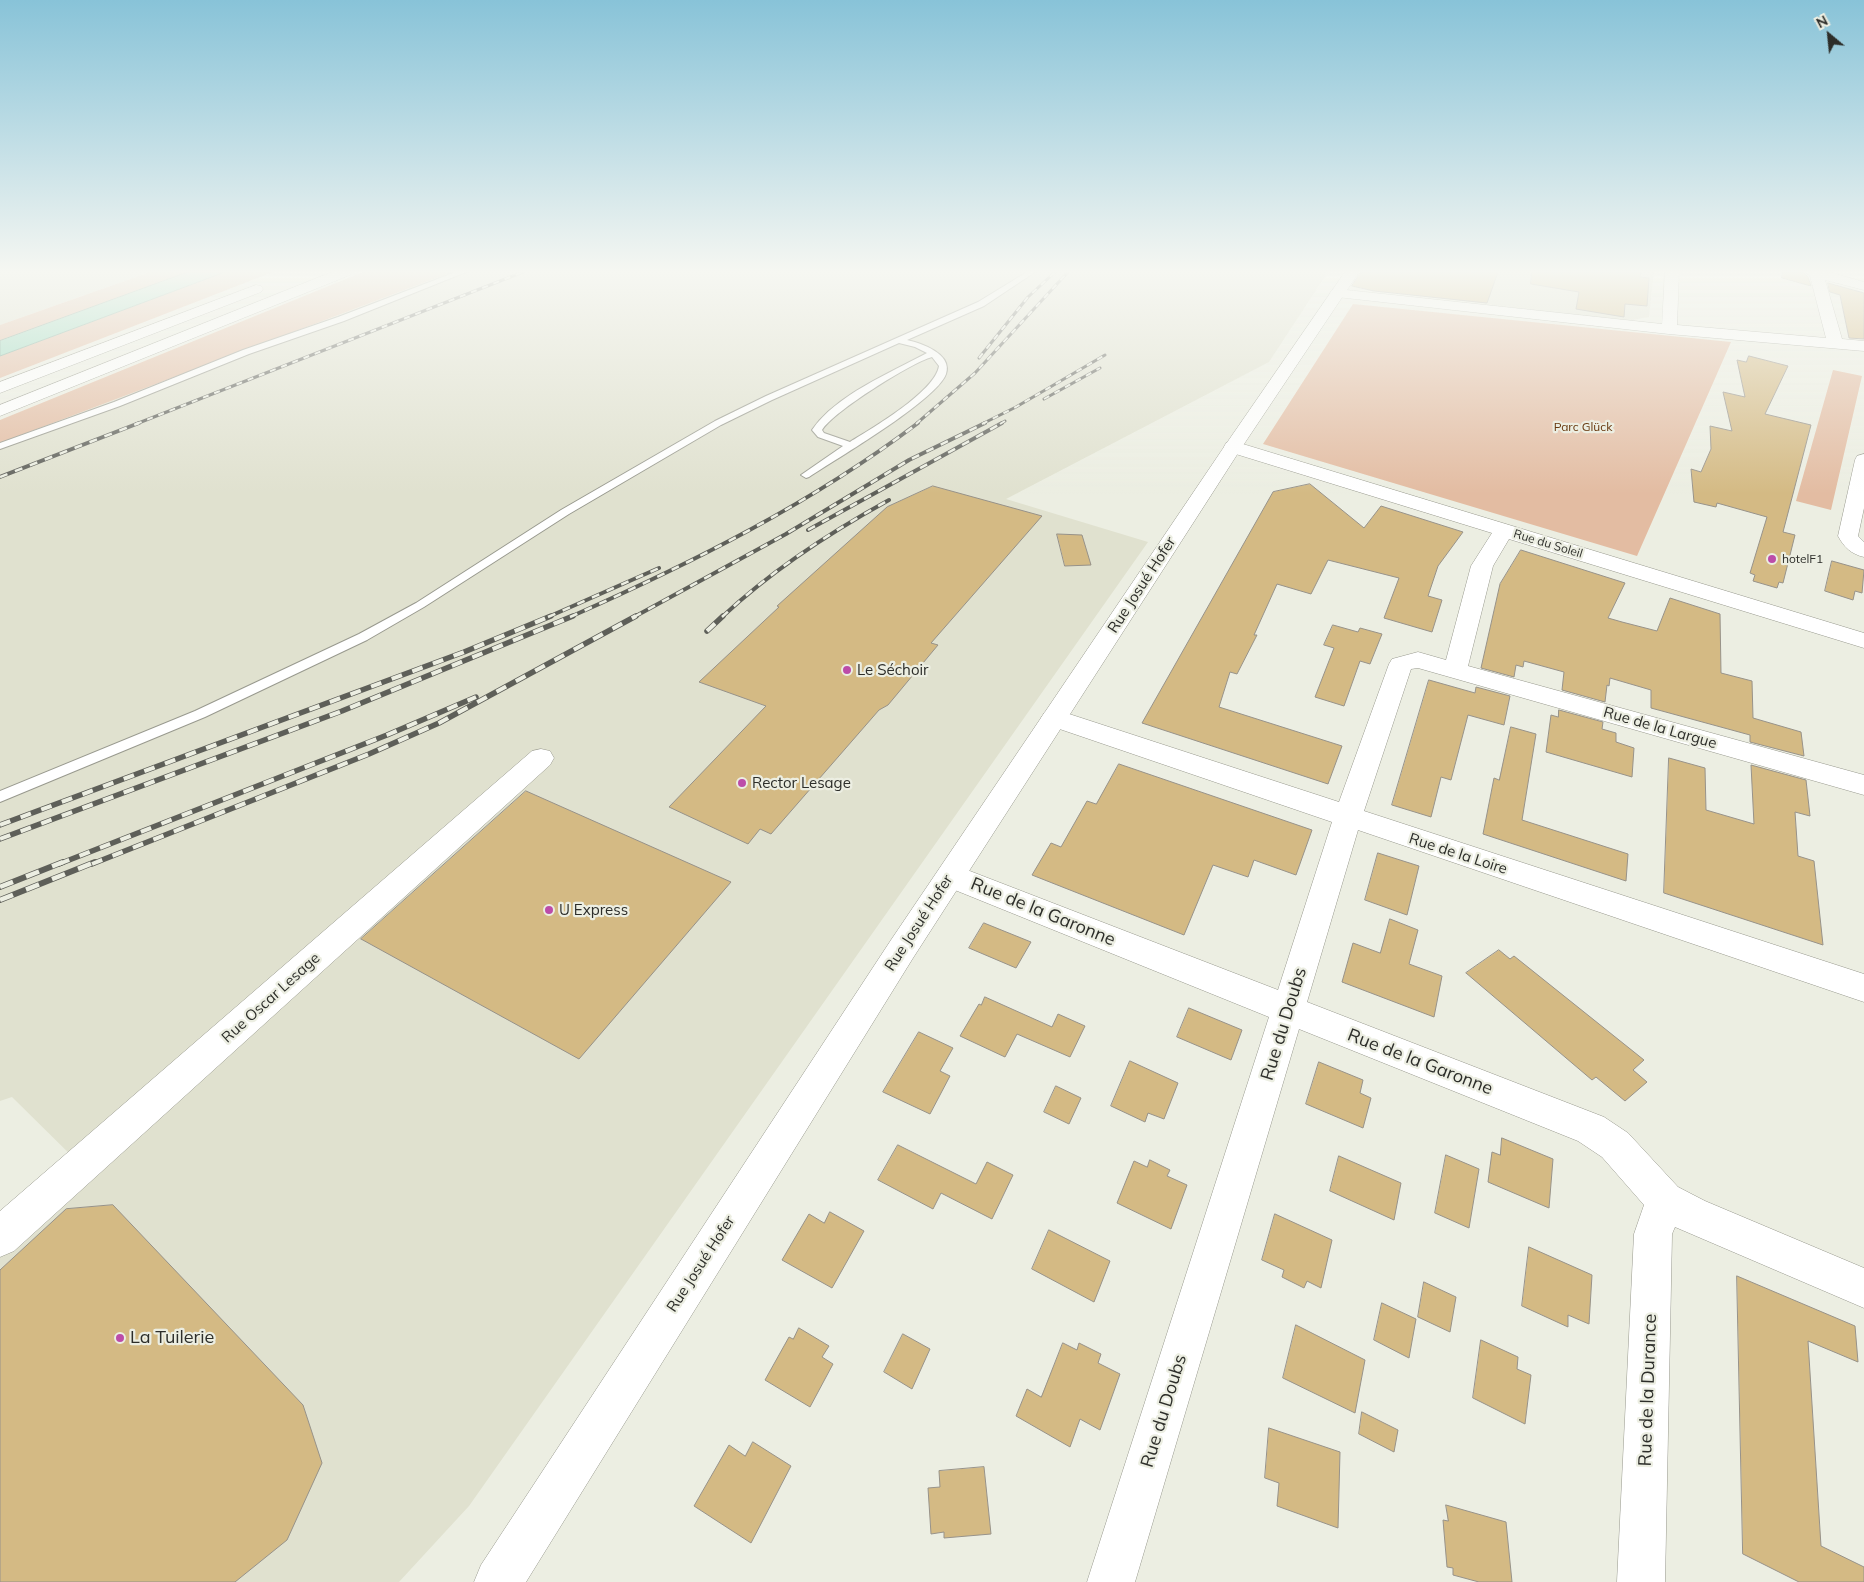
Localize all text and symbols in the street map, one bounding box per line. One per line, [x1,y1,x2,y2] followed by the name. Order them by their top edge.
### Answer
[1804,10,1854,60] north arrow
[1813,11,1831,32] text: N
[1554,420,1612,434] park label: Parc Glück
[1512,527,1584,561] street label: Rue du Soleil
[1104,533,1180,637] street label: Rue Josué Hofer
[1782,552,1823,566] place label: hotelF1
[1766,553,1778,565] marker: hotelF1
[857,661,928,679] place label: Le Séchoir
[841,664,853,676] marker: Le Séchoir
[1601,703,1719,753] street label: Rue de la Largue
[752,774,851,792] place label: Rector Lesage
[736,777,748,789] marker: Rector Lesage
[1407,830,1509,878] street label: Rue de la Loire
[881,871,957,975] street label: Rue Josué Hofer
[968,873,1118,951] street label: Rue de la Garonne
[559,901,628,919] place label: U Express
[543,904,555,916] marker: U Express
[218,949,324,1047] street label: Rue Oscar Lesage
[1257,965,1311,1083] street label: Rue du Doubs
[1344,1024,1496,1100] street label: Rue de la Garonne
[663,1212,739,1316] street label: Rue Josué Hofer
[1635,1313,1661,1467] street label: Rue de la Durance
[130,1327,214,1349] place label: La Tuilerie
[114,1332,126,1344] marker: La Tuilerie
[1137,1352,1191,1470] street label: Rue du Doubs

